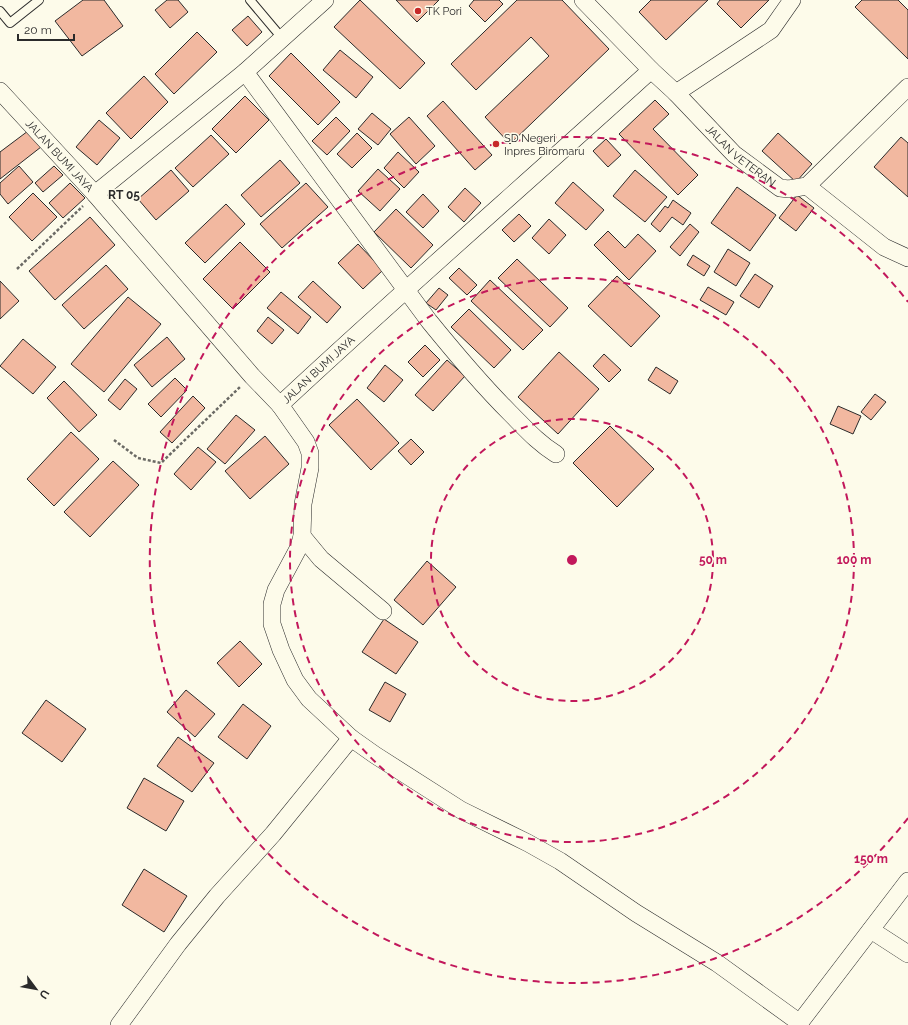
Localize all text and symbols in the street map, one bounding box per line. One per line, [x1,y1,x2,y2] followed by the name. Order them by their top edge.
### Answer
[426,5,462,18] place label: TK Pori
[413,6,423,16] marker: TK Pori
[18,16,74,42] scale bar
[24,23,52,37] text: 20 m
[23,117,97,195] street label: JALAN BUMI JAYA
[703,122,778,189] street label: JALAN VETERAN
[504,132,585,158] place label: SD Negeri Inpres Biromaru
[491,139,501,149] marker: SD Negeri Inpres Biromaru
[108,188,140,202] district label: RT 05
[279,333,358,406] street label: JALAN BUMI JAYA
[565,553,579,567] centre of rings
[699,553,727,567] text: 50 m
[837,553,871,567] text: 100 m
[854,852,888,866] text: 150 m
[16,969,56,1009] north arrow
[36,987,52,1001] text: U

